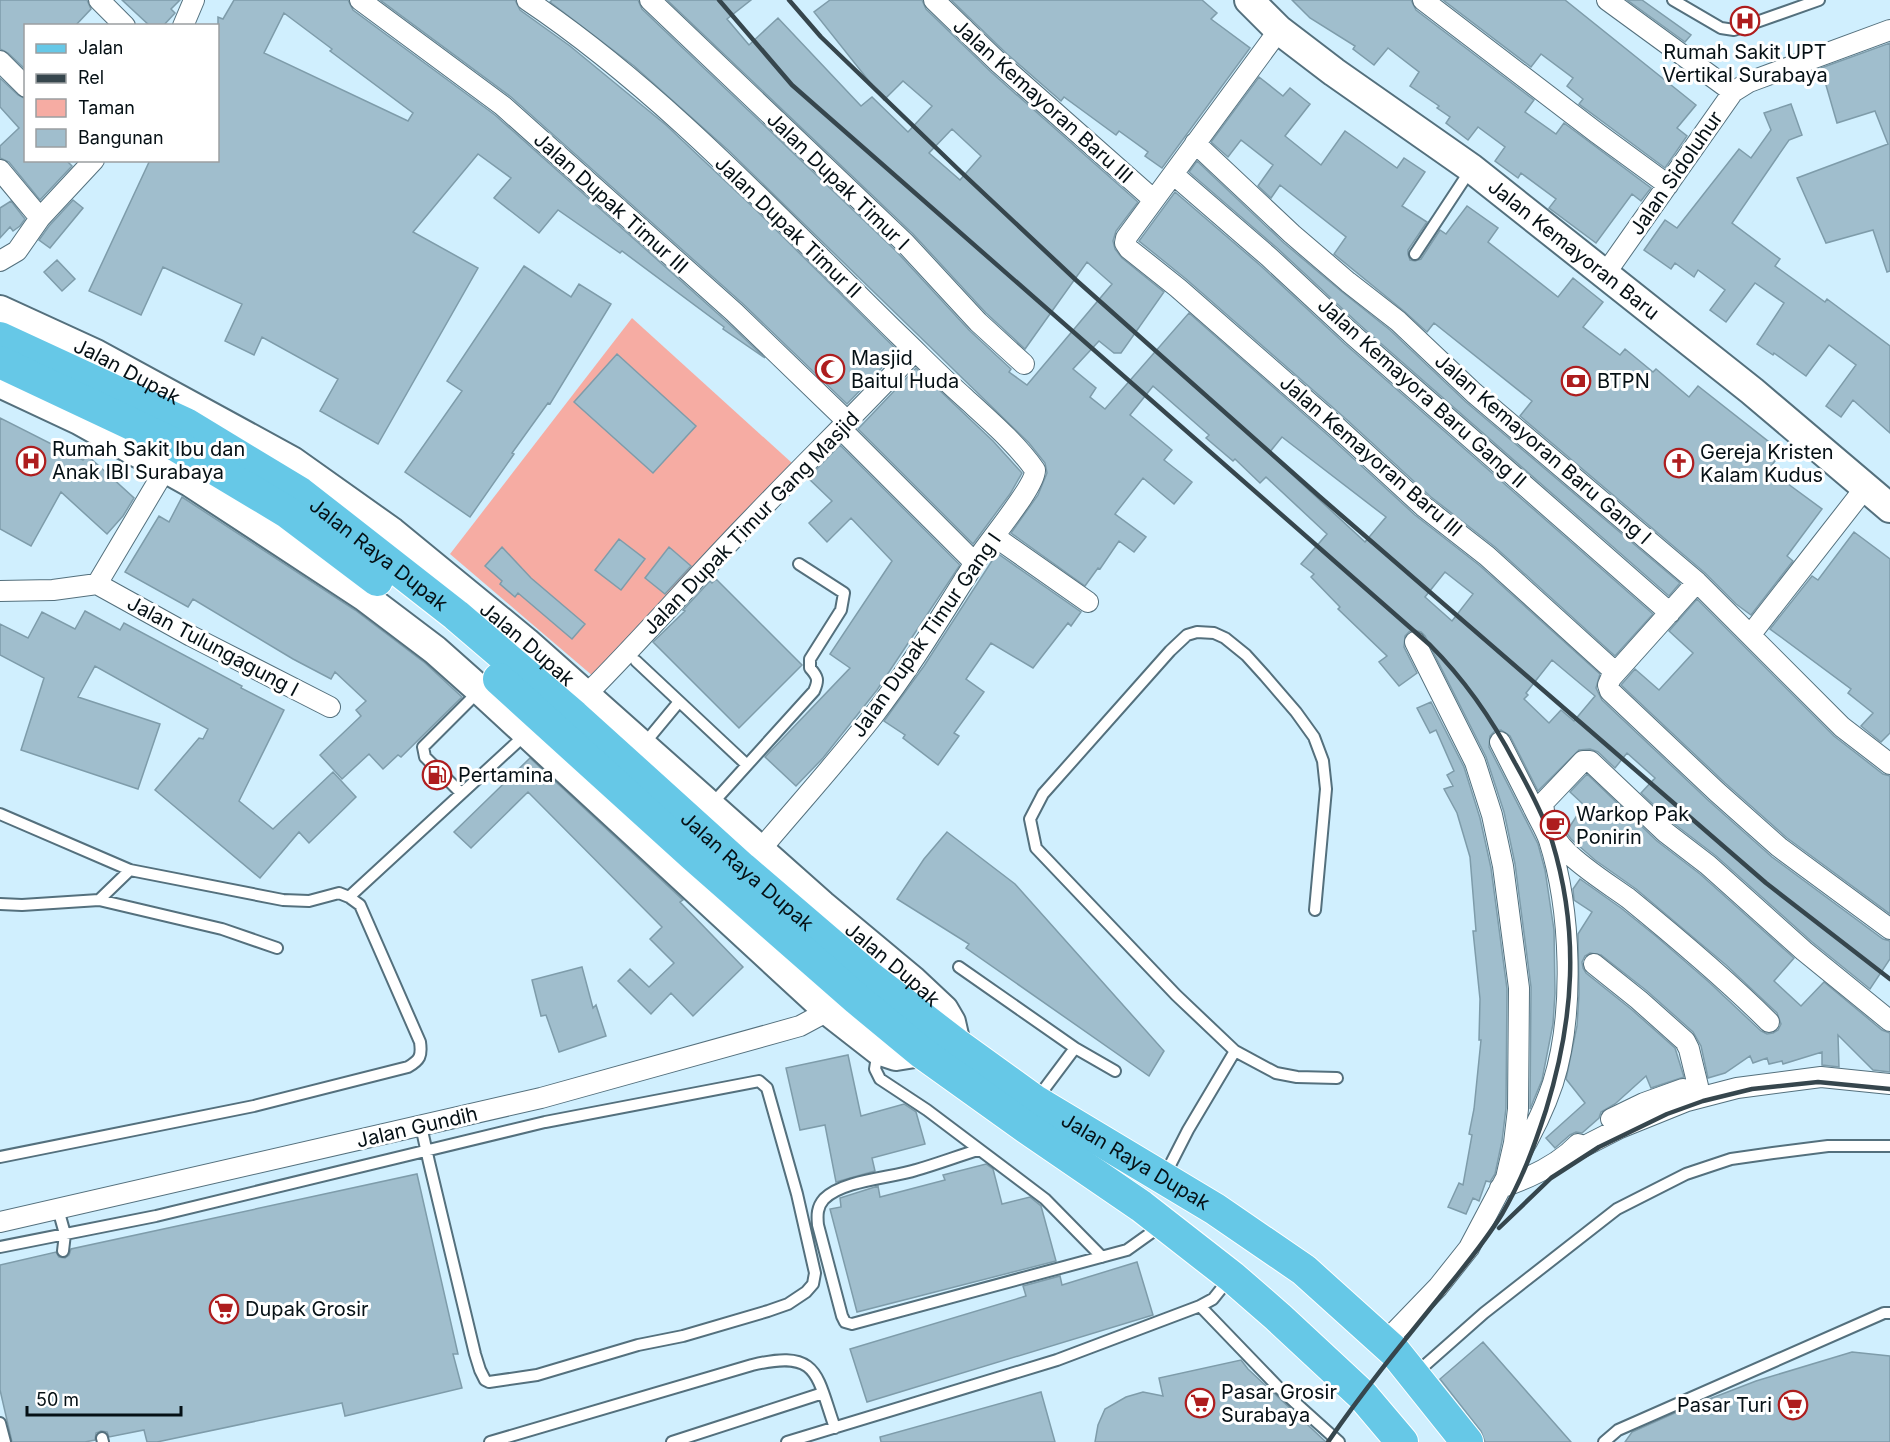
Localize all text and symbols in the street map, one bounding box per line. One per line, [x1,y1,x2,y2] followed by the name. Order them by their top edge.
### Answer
[1729,5,1761,37] hospital icon: Rumah Sakit UPT Vertikal Surabaya
[948,14,1138,188] street label: Jalan Kemayoran Baru III
[24,24,219,162] legend
[78,37,123,58] text: Jalan
[1662,40,1828,87] place label: Rumah Sakit UPT Vertikal Surabaya
[78,67,104,88] text: Rel
[78,97,135,118] text: Taman
[1624,106,1728,240] street label: Jalan Sidoluhur
[762,107,914,255] street label: Jalan Dupak Timur I
[78,127,164,148] text: Bangunan
[529,127,693,279] street label: Jalan Dupak Timur III
[710,151,866,303] street label: Jalan Dupak Timur II
[1483,174,1664,325] street label: Jalan Kemayoran Baru
[1313,293,1531,493] street label: Jalan Kemayora Baru Gang II
[70,333,184,410] street label: Jalan Dupak
[851,346,959,393] place label: Masjid Baitul Huda
[1430,349,1656,549] street label: Jalan Kemayoran Baru Gang I
[814,353,846,385] mosque icon: Masjid Baitul Huda
[1560,365,1592,397] bank icon: BTPN
[1597,369,1650,393] place label: BTPN
[1275,370,1467,542] street label: Jalan Kemayoran Baru III
[638,407,864,639] street label: Jalan Dupak Timur Gang Masjid
[52,437,245,484] place label: Rumah Sakit Ibu dan Anak IBI Surabaya
[1700,440,1834,487] place label: Gereja Kristen Kalam Kudus
[15,445,47,477] hospital icon: Rumah Sakit Ibu dan Anak IBI Surabaya
[1663,447,1695,479] church icon: Gereja Kristen Kalam Kudus
[305,493,453,616] street label: Jalan Raya Dupak
[846,528,1006,742] street label: Jalan Dupak Timur Gang I
[123,591,303,701] street label: Jalan Tulungagung I
[475,597,579,691] street label: Jalan Dupak
[421,759,453,791] fuel station icon: Pertamina
[458,763,553,787] place label: Pertamina
[1576,802,1689,849] place label: Warkop Pak Ponirin
[676,806,818,936] street label: Jalan Raya Dupak
[1539,809,1571,841] cafe icon: Warkop Pak Ponirin
[840,917,945,1012] street label: Jalan Dupak
[354,1101,480,1153] street label: Jalan Gundih
[1057,1108,1214,1215] street label: Jalan Raya Dupak
[208,1293,240,1325] supermarket icon: Dupak Grosir
[245,1297,369,1321] place label: Dupak Grosir
[27,1379,182,1417] scale bar
[1221,1380,1337,1427] place label: Pasar Grosir Surabaya
[1184,1387,1216,1419] supermarket icon: Pasar Grosir Surabaya
[36,1389,79,1410] text: 50 m
[1777,1389,1809,1421] supermarket icon: Pasar Turi
[1677,1393,1772,1417] place label: Pasar Turi

